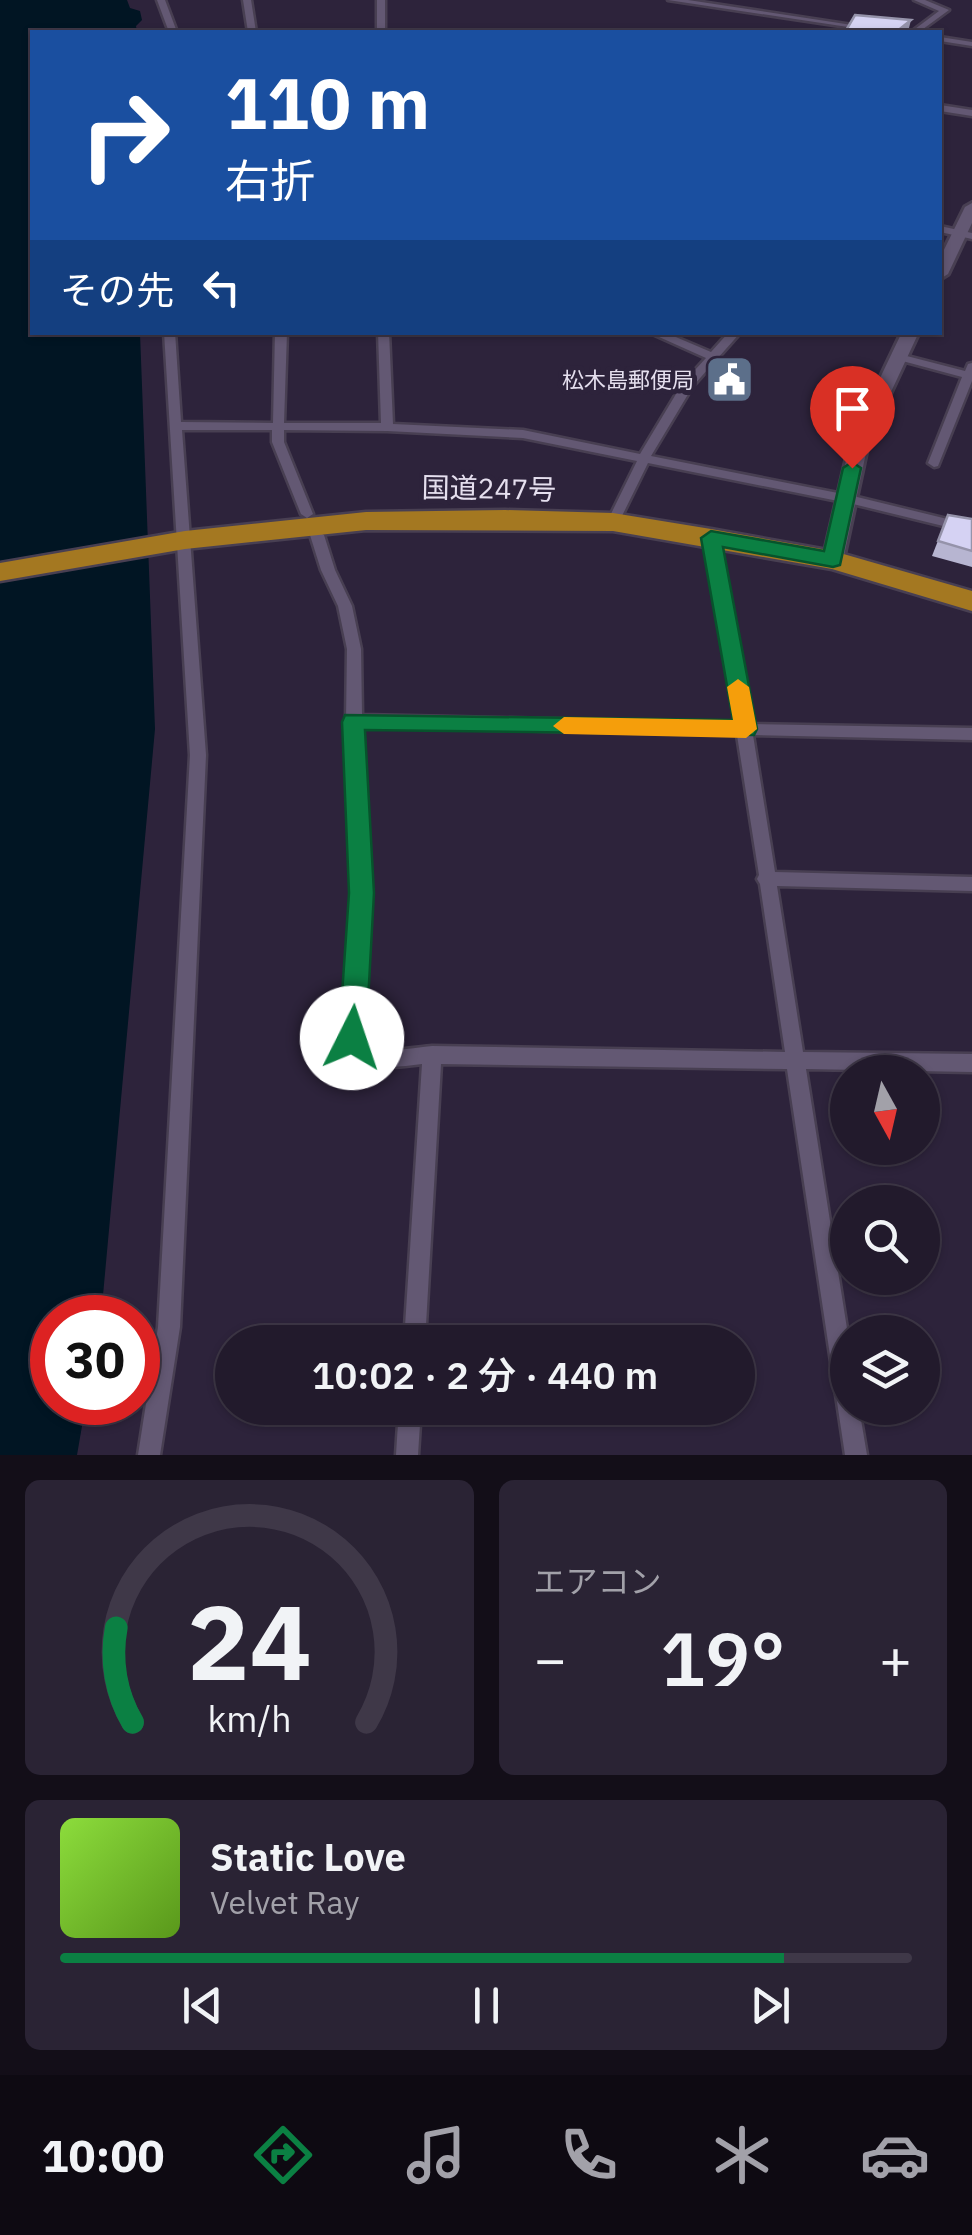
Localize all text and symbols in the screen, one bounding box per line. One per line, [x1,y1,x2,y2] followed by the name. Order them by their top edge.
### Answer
[225,57,430,148] text: 110 m
[60,70,190,200] icon: right
[225,151,315,209] text: 右折
[194,260,249,315] icon: left
[60,265,174,314] text: その先
[703,353,755,405] public building icon: 松木島郵便局
[562,365,694,394] place label: 松木島郵便局
[810,366,895,469] pin
[825,381,880,436] icon: arrive
[421,468,557,508] street label: 国道247号
[300,986,404,1090] position arrow
[830,1055,940,1165] north arrow
[830,1055,940,1425] map controls
[830,1185,940,1295] button: search
[30,1295,160,1425] speed limit sign: 30
[830,1315,940,1425] button: layers
[312,1350,658,1399] text: 10:02 · 2 分 · 440 m
[534,1560,662,1602] text: エアコン
[187,1573,312,1709] text: 24
[660,1609,785,1707] text: 19°
[534,1623,567,1694] text: −
[879,1623,912,1694] text: +
[207,1695,291,1742] text: km/h
[210,1832,406,1881] text: Static Love
[210,1881,359,1923] text: Velvet Ray
[175,1978,230,2033] icon: previous
[459,1978,514,2033] icon: pause
[743,1978,798,2033] icon: next
[248,2120,318,2190] icon: directions
[401,2120,471,2190] icon: music
[554,2120,624,2190] icon: phone
[707,2120,777,2190] icon: climate
[860,2120,930,2190] icon: car
[42,2126,164,2184] text: 10:00

